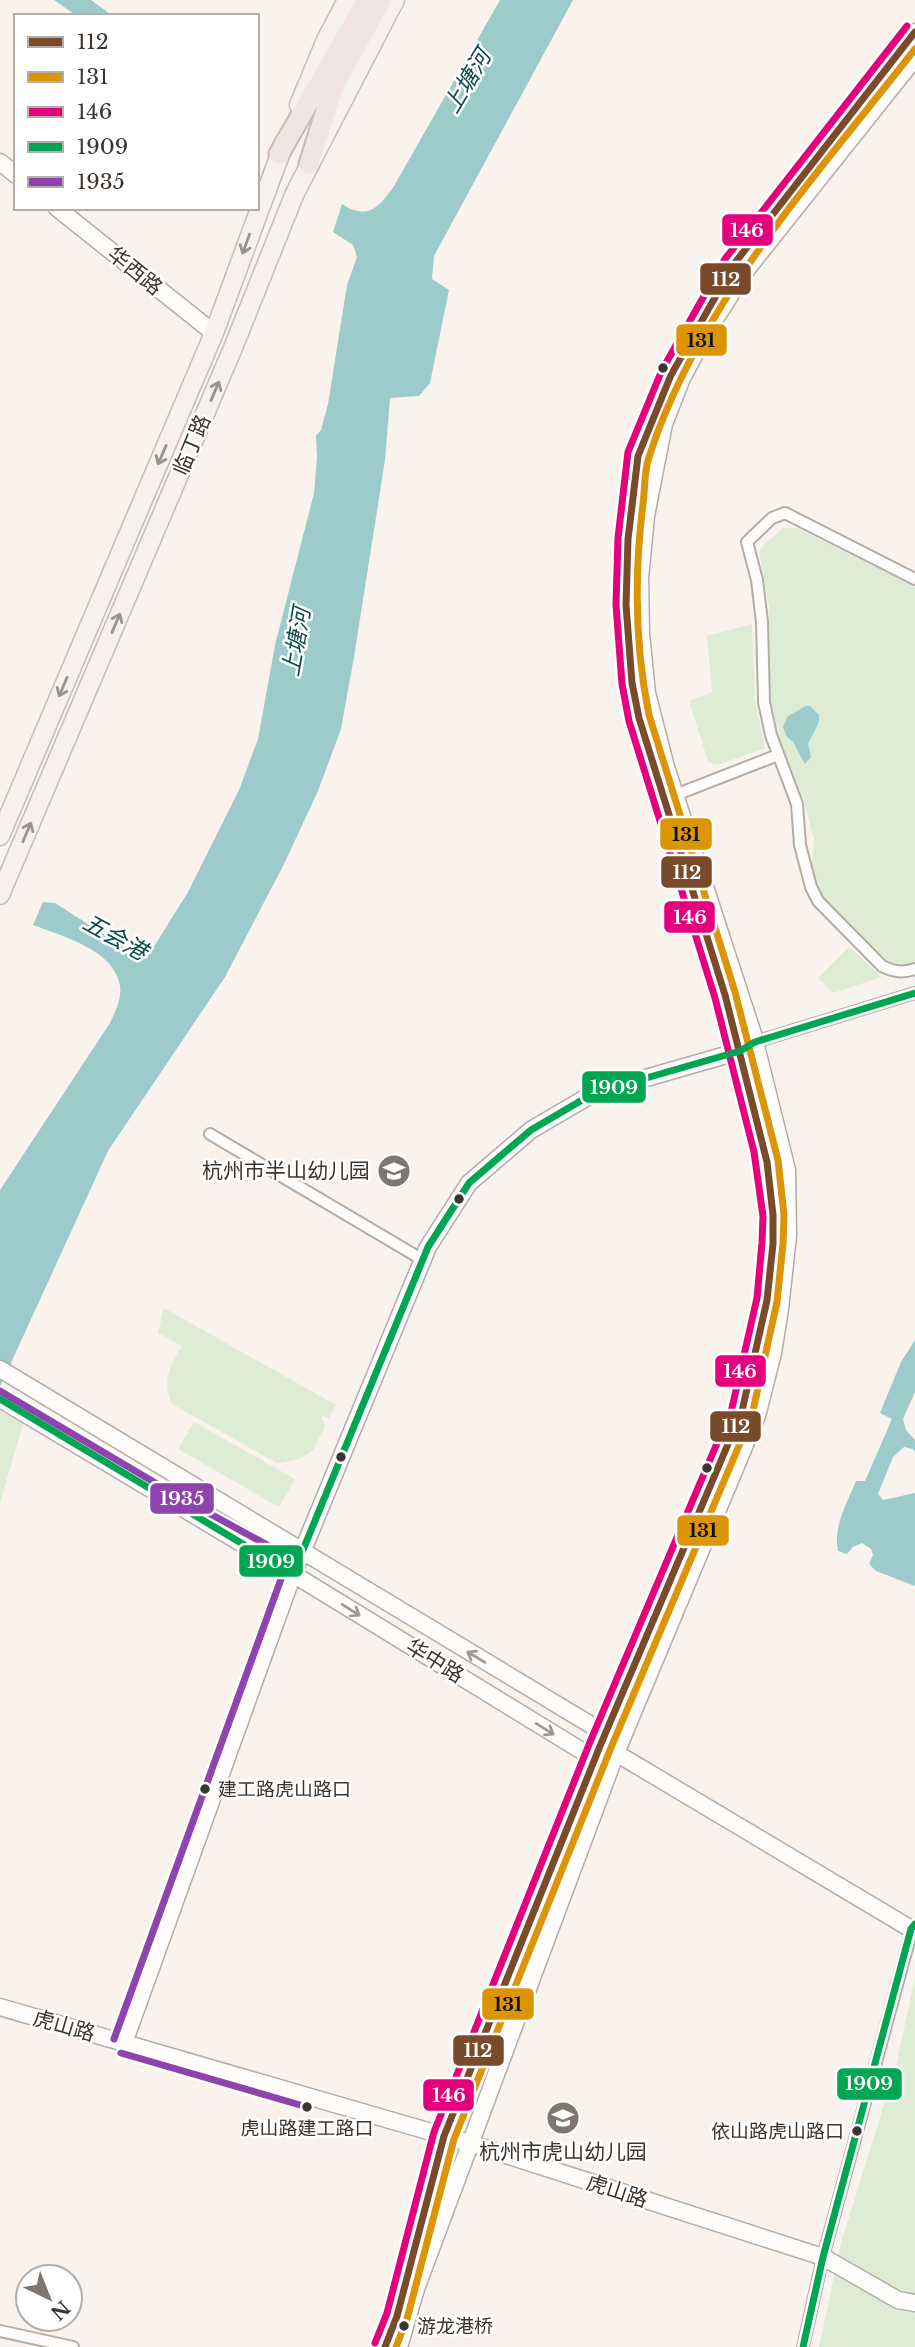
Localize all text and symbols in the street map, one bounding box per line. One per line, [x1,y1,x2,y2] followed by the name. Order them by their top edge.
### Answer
[14,14,259,210] legend
[77,29,109,55] text: 112
[437,41,499,118] water label: 上塘河
[77,64,109,90] text: 131
[77,99,112,125] text: 146
[77,134,128,160] text: 1909
[77,169,125,195] text: 1935
[721,213,774,247] line badge: 146
[730,219,764,242] text: 146
[239,233,251,255] one-way arrow
[102,241,168,301] street label: 华西路
[699,262,752,296] line badge: 112
[712,268,740,291] text: 112
[675,323,728,357] line badge: 131
[687,329,715,352] text: 131
[656,361,670,375] unlabelled marker
[209,381,222,403] one-way arrow
[168,411,216,479] street label: 临丁路
[155,444,168,466] one-way arrow
[276,602,316,678] water label: 上塘河
[110,613,123,634] one-way arrow
[56,676,69,698] one-way arrow
[659,817,713,851] line badge: 131
[21,822,34,844] one-way arrow
[672,823,700,846] text: 131
[660,855,713,889] line badge: 112
[673,861,701,884] text: 112
[663,900,716,934] line badge: 146
[673,906,707,929] text: 146
[78,908,155,967] water label: 五会港
[581,1070,647,1104] line badge: 1909
[590,1076,638,1099] text: 1909
[375,1152,413,1190] school or university icon: 杭州市半山幼儿园
[202,1158,370,1184] place label: 杭州市半山幼儿园
[452,1192,466,1206] unlabelled marker
[714,1354,767,1388] line badge: 146
[723,1360,757,1383] text: 146
[709,1410,762,1443] line badge: 112
[722,1415,750,1438] text: 112
[334,1450,348,1464] unlabelled marker
[700,1461,714,1475] unlabelled marker
[149,1482,215,1515] line badge: 1935
[160,1487,204,1510] text: 1935
[676,1514,730,1547] line badge: 131
[689,1519,717,1542] text: 131
[238,1544,304,1578] line badge: 1909
[247,1550,295,1573] text: 1909
[341,1602,360,1617] one-way arrow
[401,1633,469,1689] street label: 华中路
[467,1650,487,1664] one-way arrow
[534,1722,554,1736] one-way arrow
[218,1778,351,1801] place label: 建工路虎山路口
[198,1782,212,1796] marker: 建工路虎山路口
[481,1987,535,2021] line badge: 131
[494,1993,522,2016] text: 131
[30,2005,98,2047] street label: 虎山路
[452,2034,505,2067] line badge: 112
[464,2039,492,2062] text: 112
[836,2067,903,2101] line badge: 1909
[845,2072,893,2095] text: 1909
[422,2078,475,2112] line badge: 146
[432,2084,466,2107] text: 146
[544,2099,582,2137] school or university icon: 杭州市虎山幼儿园
[300,2100,314,2114] marker: 虎山路建工路口
[240,2117,374,2140] place label: 虎山路建工路口
[711,2120,844,2143] place label: 依山路虎山路口
[850,2124,864,2138] marker: 依山路虎山路口
[479,2139,647,2165] place label: 杭州市虎山幼儿园
[583,2169,651,2213] street label: 虎山路
[14,2263,84,2333] north arrow
[46,2296,75,2325] text: N
[417,2315,493,2338] place label: 游龙港桥
[397,2319,411,2333] marker: 游龙港桥

